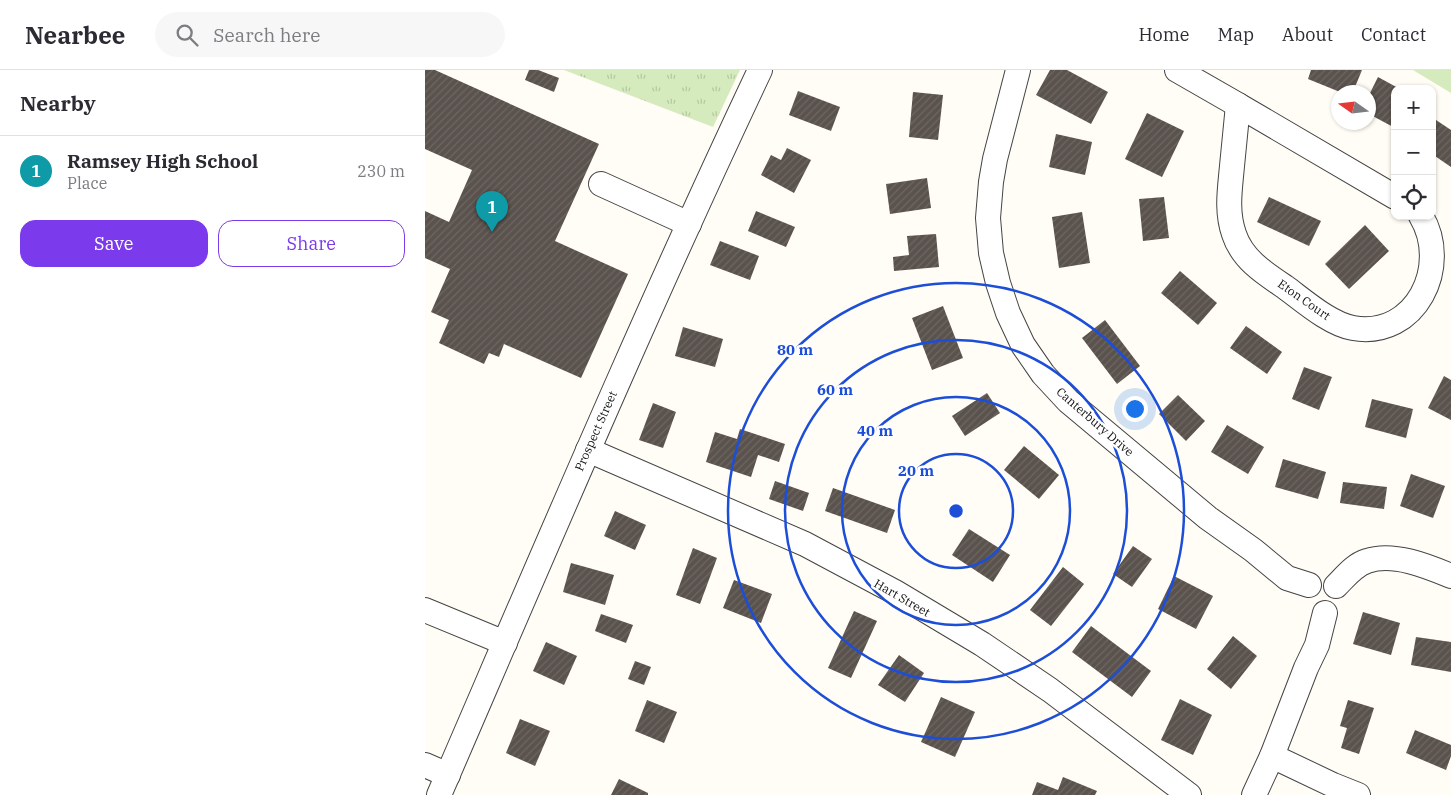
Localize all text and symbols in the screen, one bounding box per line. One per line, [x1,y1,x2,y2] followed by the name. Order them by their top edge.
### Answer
[155,12,505,57] search box
[25,19,125,51] text: Nearbee
[173,21,201,49] icon: search
[213,23,320,47] text: Search here
[1138,23,1190,46] text: Home
[1218,23,1254,46] text: Map
[1282,23,1333,46] text: About
[1361,23,1426,46] text: Contact
[1331,85,1376,130] north arrow
[1391,85,1436,220] map controls
[1391,85,1436,130] button: +
[20,89,96,117] text: Nearby
[1391,130,1436,175] button: −
[67,149,258,173] text: Ramsey High School
[31,161,41,181] text: 1
[357,161,405,181] text: 230 m
[67,173,107,193] text: Place
[1391,175,1436,220] button: locate
[476,191,508,232] pin: 1
[20,220,208,267] button: Save
[218,220,405,267] button: Share
[1275,276,1333,323] street label: Eton Court
[777,340,813,359] text: 80 m
[817,380,853,399] text: 60 m
[1054,384,1137,459] street label: Canterbury Drive
[571,388,620,473] street label: Prospect Street
[1122,396,1148,422] your location
[857,421,893,440] text: 40 m
[898,461,934,480] text: 20 m
[947,502,965,520] centre of rings
[872,576,933,620] street label: Hart Street

